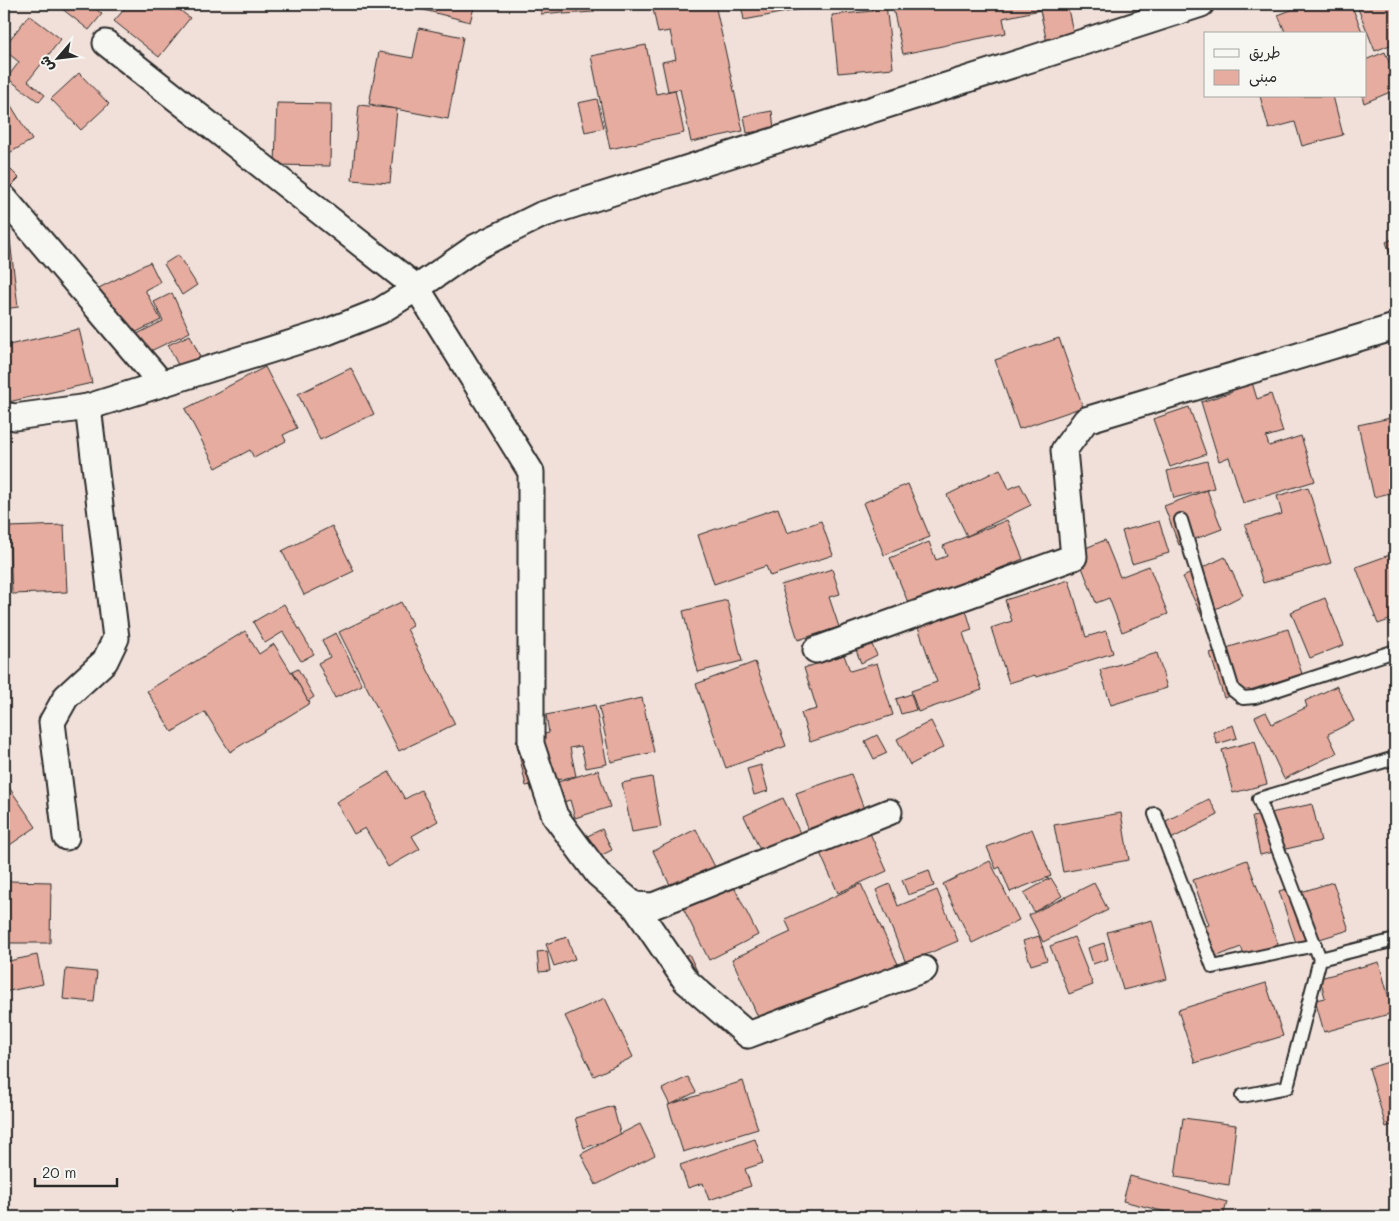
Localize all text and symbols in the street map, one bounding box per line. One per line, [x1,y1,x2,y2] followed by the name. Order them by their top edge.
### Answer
[32,32,82,82] north arrow
[1204,32,1366,98] legend
[1249,42,1281,62] text: طريق
[34,53,58,76] text: ش
[1249,66,1277,87] text: مبنى
[35,1156,118,1188] scale bar
[42,1162,76,1182] text: 20 m

